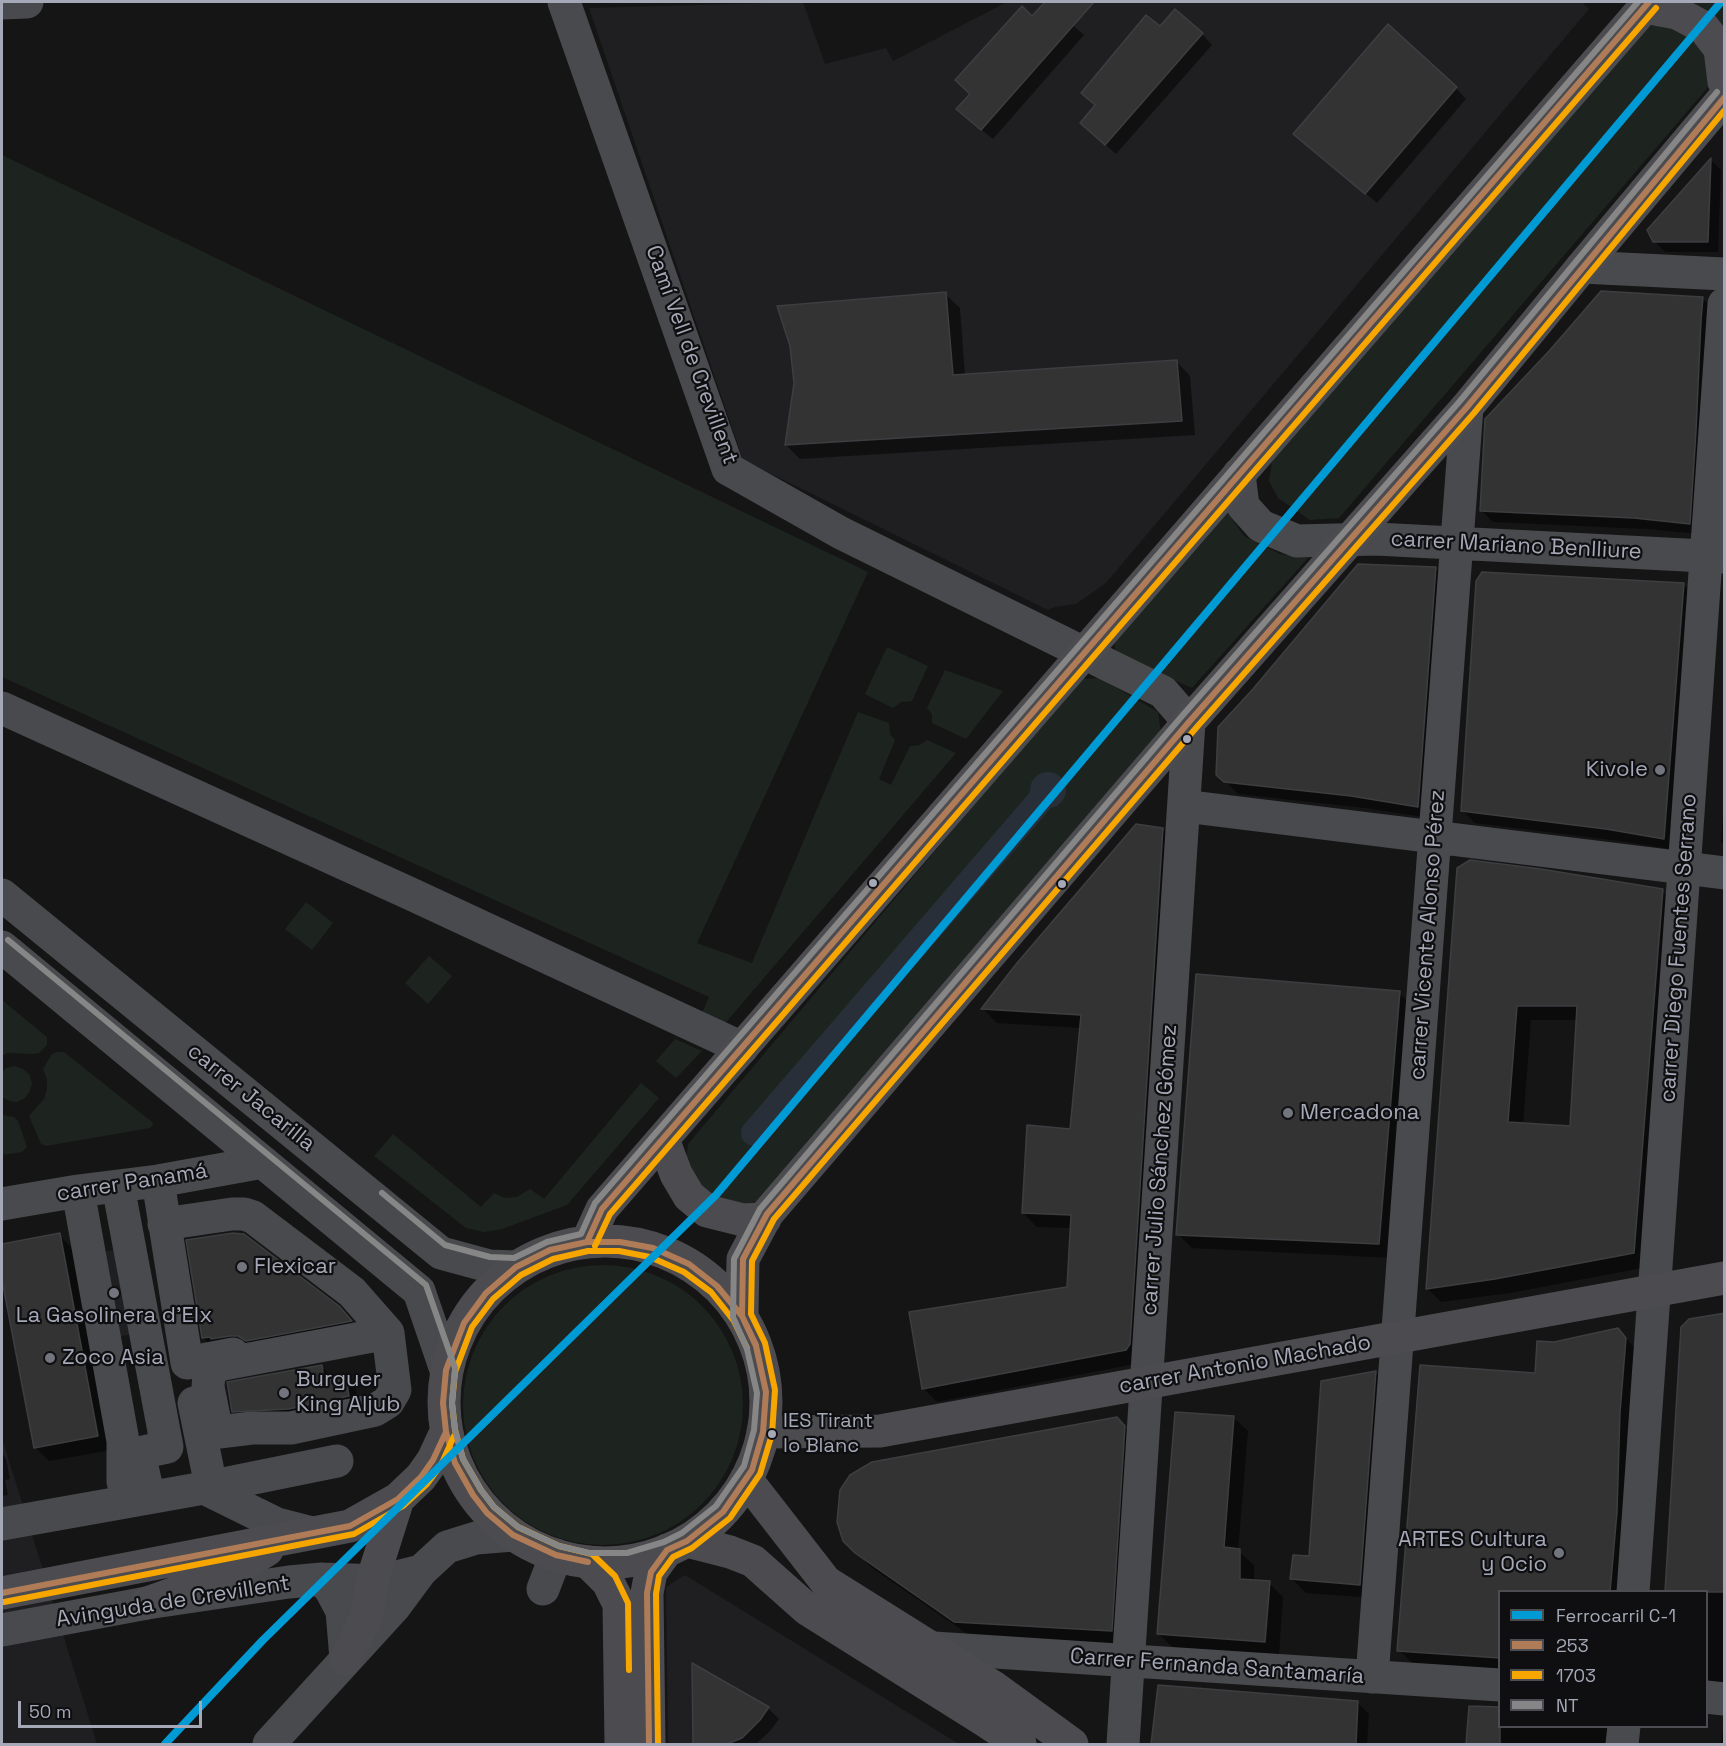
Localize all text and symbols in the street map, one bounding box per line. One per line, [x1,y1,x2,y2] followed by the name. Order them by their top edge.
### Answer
[639,242,743,468] street label: Camí Vell de Crevillent
[1390,526,1642,566] street label: carrer Mariano Benlliure
[1181,733,1193,745] unlabelled marker
[1586,757,1648,783] place label: Kivole
[1653,763,1667,777] marker: Kivole
[1405,789,1451,1081] street label: carrer Vicente Alonso Pérez
[1655,793,1703,1103] street label: carrer Diego Fuentes Serrano
[867,877,879,889] unlabelled marker
[1056,878,1068,890] unlabelled marker
[1137,1023,1183,1317] street label: carrer Julio Sánchez Gómez
[182,1038,320,1158] street label: carrer Jacarilla
[1300,1100,1419,1126] place label: Mercadona
[1281,1106,1295,1120] marker: Mercadona
[55,1158,209,1208] street label: carrer Panamá
[254,1254,336,1280] place label: Flexicar
[235,1260,249,1274] marker: Flexicar
[107,1286,121,1300] marker: La Gasolinera d'Elx
[16,1303,212,1329] place label: La Gasolinera d'Elx
[1117,1330,1373,1400] street label: carrer Antonio Machado
[62,1345,164,1371] place label: Zoco Asia
[43,1351,57,1365] marker: Zoco Asia
[296,1367,400,1418] place label: Burguer King Aljub
[277,1386,291,1400] marker: Burguer King Aljub
[783,1410,873,1457] place label: IES Tirant lo Blanc
[766,1428,778,1440] marker: IES Tirant lo Blanc
[1398,1527,1547,1579] place label: ARTES Cultura y Ocio
[1552,1546,1566,1560] marker: ARTES Cultura y Ocio
[54,1570,292,1634] street label: Avinguda de Crevillent
[1498,1590,1708,1728] legend
[1556,1604,1676,1627] text: Ferrocarril C-1
[1556,1634,1589,1657] text: 253
[1069,1644,1365,1690] street label: Carrer Fernanda Santamaría
[1556,1664,1596,1687] text: 1703
[21,1689,206,1727] scale bar
[1556,1694,1579,1717] text: NT
[29,1700,71,1723] text: 50 m

